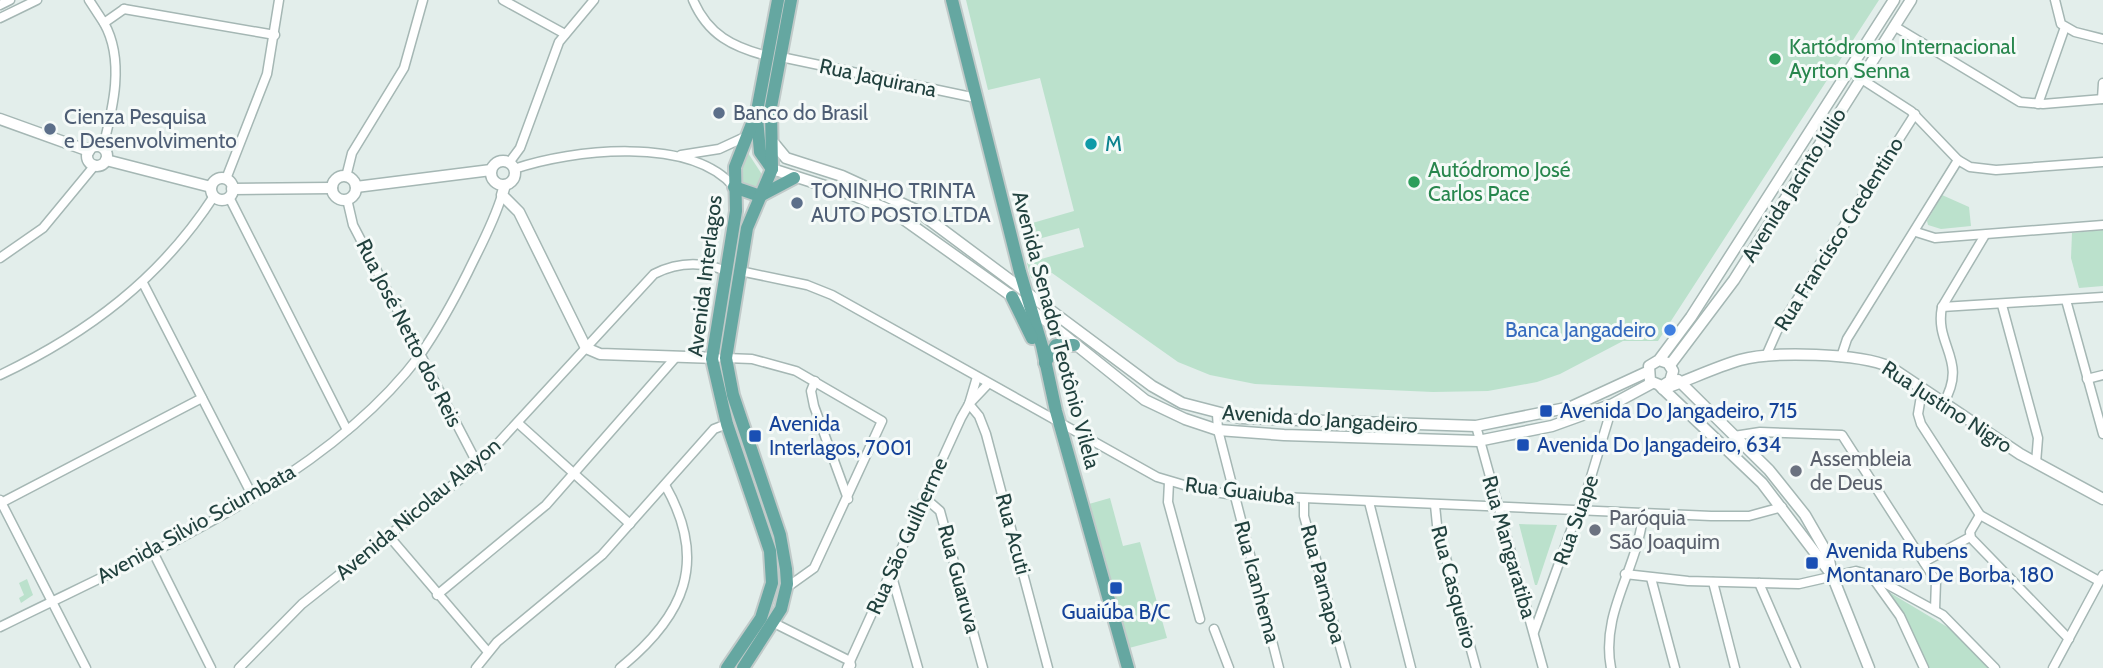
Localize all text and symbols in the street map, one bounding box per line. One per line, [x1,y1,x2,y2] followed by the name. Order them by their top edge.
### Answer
[1789,34,2016,83] place label: Kartódromo Internacional Ayrton Senna
[1767,51,1783,67] marker: Kartódromo Internacional Ayrton Senna
[817,53,939,102] street label: Rua Jaquirana
[733,100,868,125] place label: Banco do Brasil
[1736,103,1851,266] street label: Avenida Jacinto Júlio
[64,104,237,153] place label: Cienza Pesquisa e Desenvolvimento
[711,105,727,121] marker: Banco do Brasil
[42,121,58,137] marker: Cienza Pesquisa e Desenvolvimento
[1105,131,1122,156] place label: M
[1769,132,1908,335] street label: Rua Francisco Credentino
[1083,136,1099,152] marker: M
[1428,157,1571,206] place label: Autódromo José Carlos Pace
[1406,174,1422,190] marker: Autódromo José Carlos Pace
[811,178,991,227] place label: TONINHO TRINTA AUTO POSTO LTDA
[1007,188,1106,472] street label: Avenida Senador Teotônio Vilela
[682,193,727,358] street label: Avenida Interlagos
[789,195,805,211] marker: TONINHO TRINTA AUTO POSTO LTDA
[351,235,468,431] street label: Rua José Netto dos Reis
[1505,317,1656,342] place label: Banca Jangadeiro
[1662,322,1678,338] marker: Banca Jangadeiro
[1878,355,2017,458] street label: Rua Justino Nigro
[1560,398,1797,423] place label: Avenida Do Jangadeiro, 715
[1221,399,1419,438] street label: Avenida do Jangadeiro
[1538,403,1554,419] marker: Avenida Do Jangadeiro, 715
[769,411,912,460] place label: Avenida Interlagos, 7001
[747,428,763,444] marker: Avenida Interlagos, 7001
[330,432,505,585] street label: Avenida Nicolau Alayon
[1537,432,1781,457] place label: Avenida Do Jangadeiro, 634
[1515,437,1531,453] marker: Avenida Do Jangadeiro, 634
[1810,446,1911,495] place label: Assembleia de Deus
[861,453,952,618] street label: Rua São Guilherme
[92,459,299,588] street label: Avenida Silvio Sciumbata
[1788,463,1804,479] marker: Assembleia de Deus
[1184,471,1296,510] street label: Rua Guaiuba
[1548,471,1603,568] street label: Rua Suape
[1477,473,1542,621] street label: Rua Mangaratiba
[991,491,1036,577] street label: Rua Acuti
[1609,505,1720,554] place label: Paróquia São Joaquim
[1229,518,1286,646] street label: Rua Icanhema
[933,522,986,636] street label: Rua Guaruva
[1296,522,1351,646] street label: Rua Parnapoa
[1587,522,1603,538] marker: Paróquia São Joaquim
[1426,523,1483,651] street label: Rua Casqueiro
[1826,538,2054,587] place label: Avenida Rubens Montanaro De Borba, 180
[1804,555,1820,571] marker: Avenida Rubens Montanaro De Borba, 180
[1108,580,1124,596] marker: Guaiúba B/C
[1062,599,1171,624] place label: Guaiúba B/C

